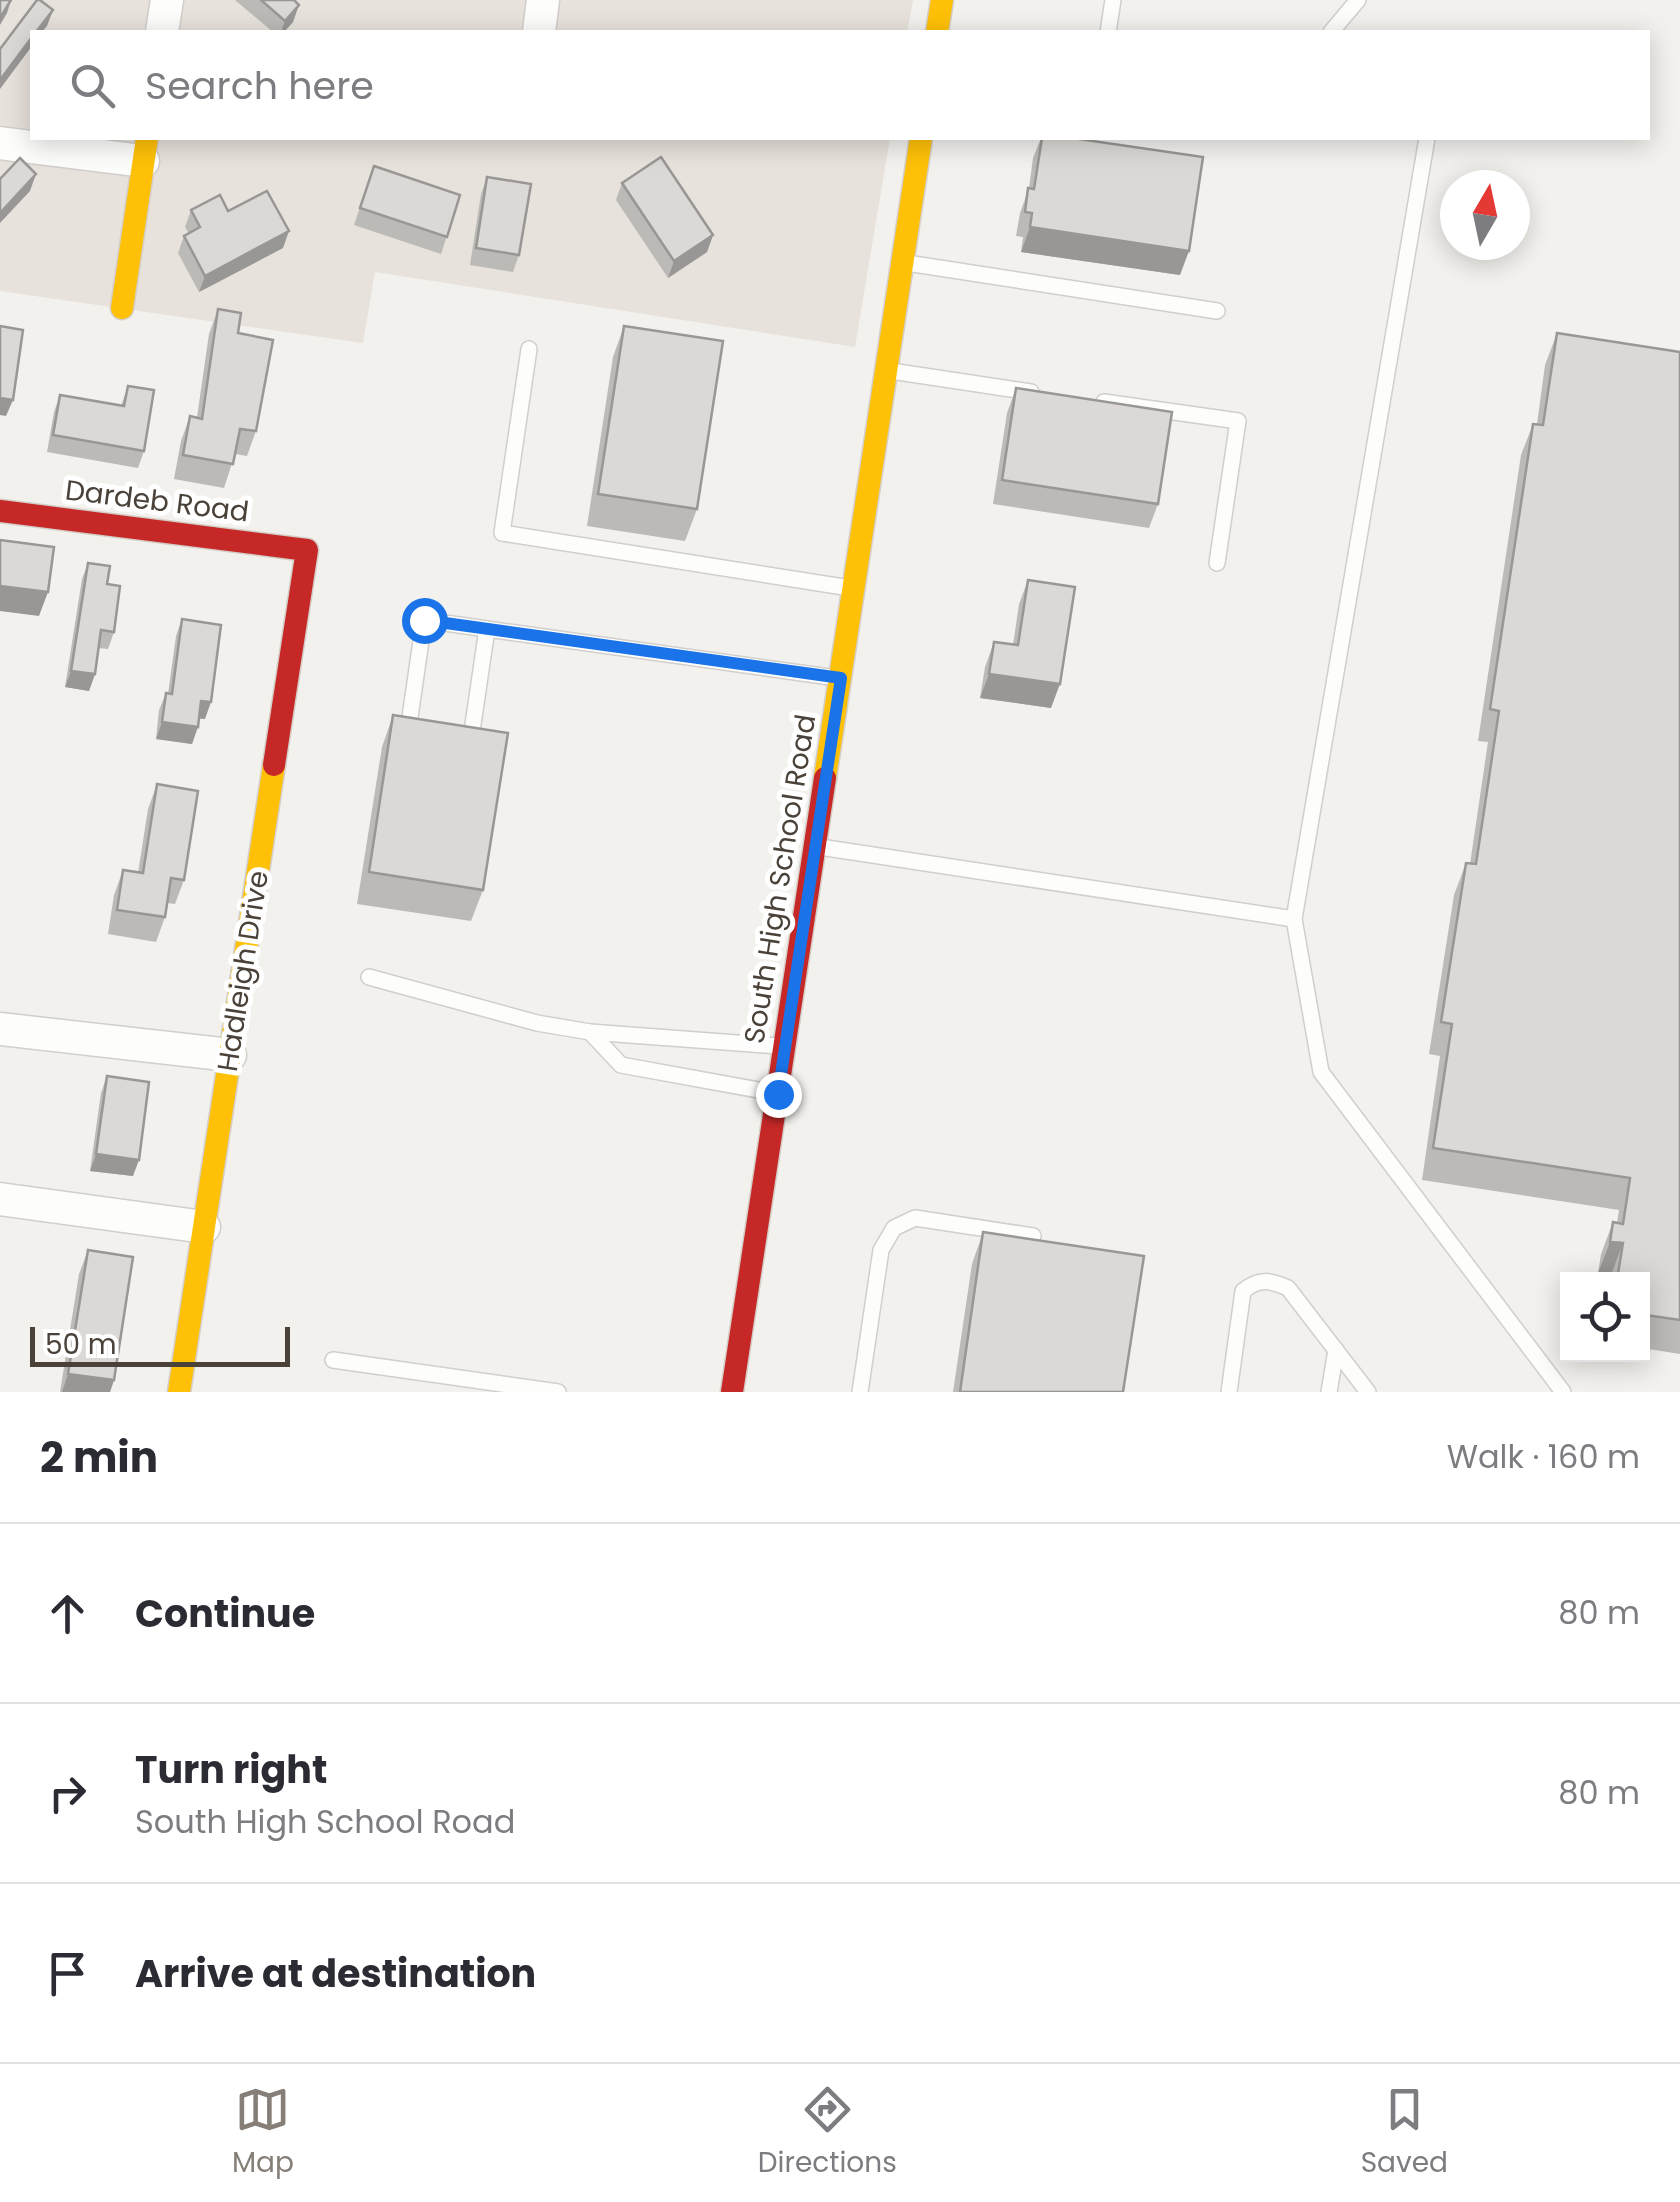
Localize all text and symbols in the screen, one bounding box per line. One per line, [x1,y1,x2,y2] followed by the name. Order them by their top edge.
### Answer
[30,30,1650,140] search box
[65,58,120,113] icon: search
[145,59,374,112] text: Search here
[1440,170,1530,260] north arrow
[63,470,251,532] street label: Dardeb Road
[402,598,448,644] route start
[735,712,825,1046] street label: South High School Road
[208,868,278,1074] street label: Hadleigh Drive
[756,1072,802,1118] route end
[1560,1272,1650,1362] map controls
[1560,1272,1650,1362] button: locate
[30,1322,290,1366] scale bar
[45,1325,116,1364] text: 50 m
[40,1428,158,1487] text: 2 min
[1447,1434,1640,1479] text: Walk · 160 m
[40,1586,95,1641] icon: ahead
[135,1587,315,1640] text: Continue
[1558,1590,1640,1635] text: 80 m
[135,1743,327,1796] text: Turn right
[40,1766,95,1821] icon: right
[1558,1770,1640,1815] text: 80 m
[135,1799,515,1844] text: South High School Road
[40,1946,95,2001] icon: arrive
[135,1947,536,2000] text: Arrive at destination
[232,2082,294,2184] tab: Map
[758,2082,897,2184] tab: Directions
[1361,2082,1448,2184] tab: Saved

